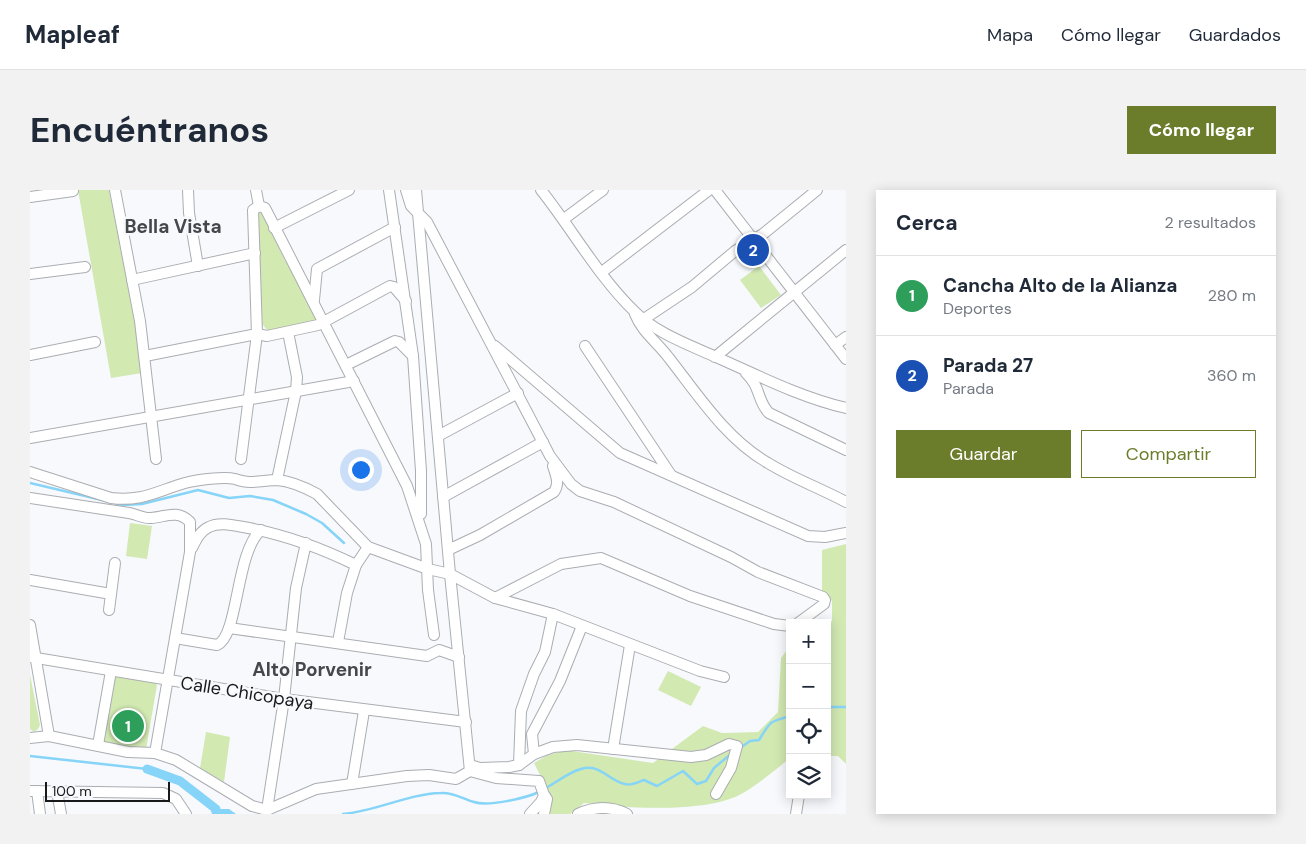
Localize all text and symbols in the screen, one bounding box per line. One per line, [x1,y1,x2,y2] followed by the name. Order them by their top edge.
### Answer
[25,19,120,50] text: Mapleaf
[987,23,1033,47] text: Mapa
[1061,23,1161,47] text: Cómo llegar
[1189,23,1281,47] text: Guardados
[1127,106,1276,154] button: Cómo llegar
[30,107,269,153] text: Encuéntranos
[896,209,958,237] text: Cerca
[1165,212,1256,233] text: 2 resultados
[124,214,222,239] district label: Bella Vista
[737,231,769,269] pin: 2
[943,273,1177,298] text: Cancha Alto de la Alianza
[909,285,915,306] text: 1
[1208,285,1256,306] text: 280 m
[943,298,1012,319] text: Deportes
[943,353,1033,378] text: Parada 27
[907,365,917,386] text: 2
[1207,365,1256,386] text: 360 m
[943,378,994,399] text: Parada
[896,430,1071,478] button: Guardar
[1081,430,1256,478] button: Compartir
[348,457,374,483] your location
[786,619,831,799] map controls
[786,619,831,664] button: +
[252,657,372,682] district label: Alto Porvenir
[786,664,831,709] button: −
[179,671,315,715] street label: Calle Chicopaya
[112,707,144,745] pin: 1
[786,709,831,754] button: locate
[786,754,831,799] button: layers
[45,779,170,802] scale bar
[52,782,92,800] text: 100 m

